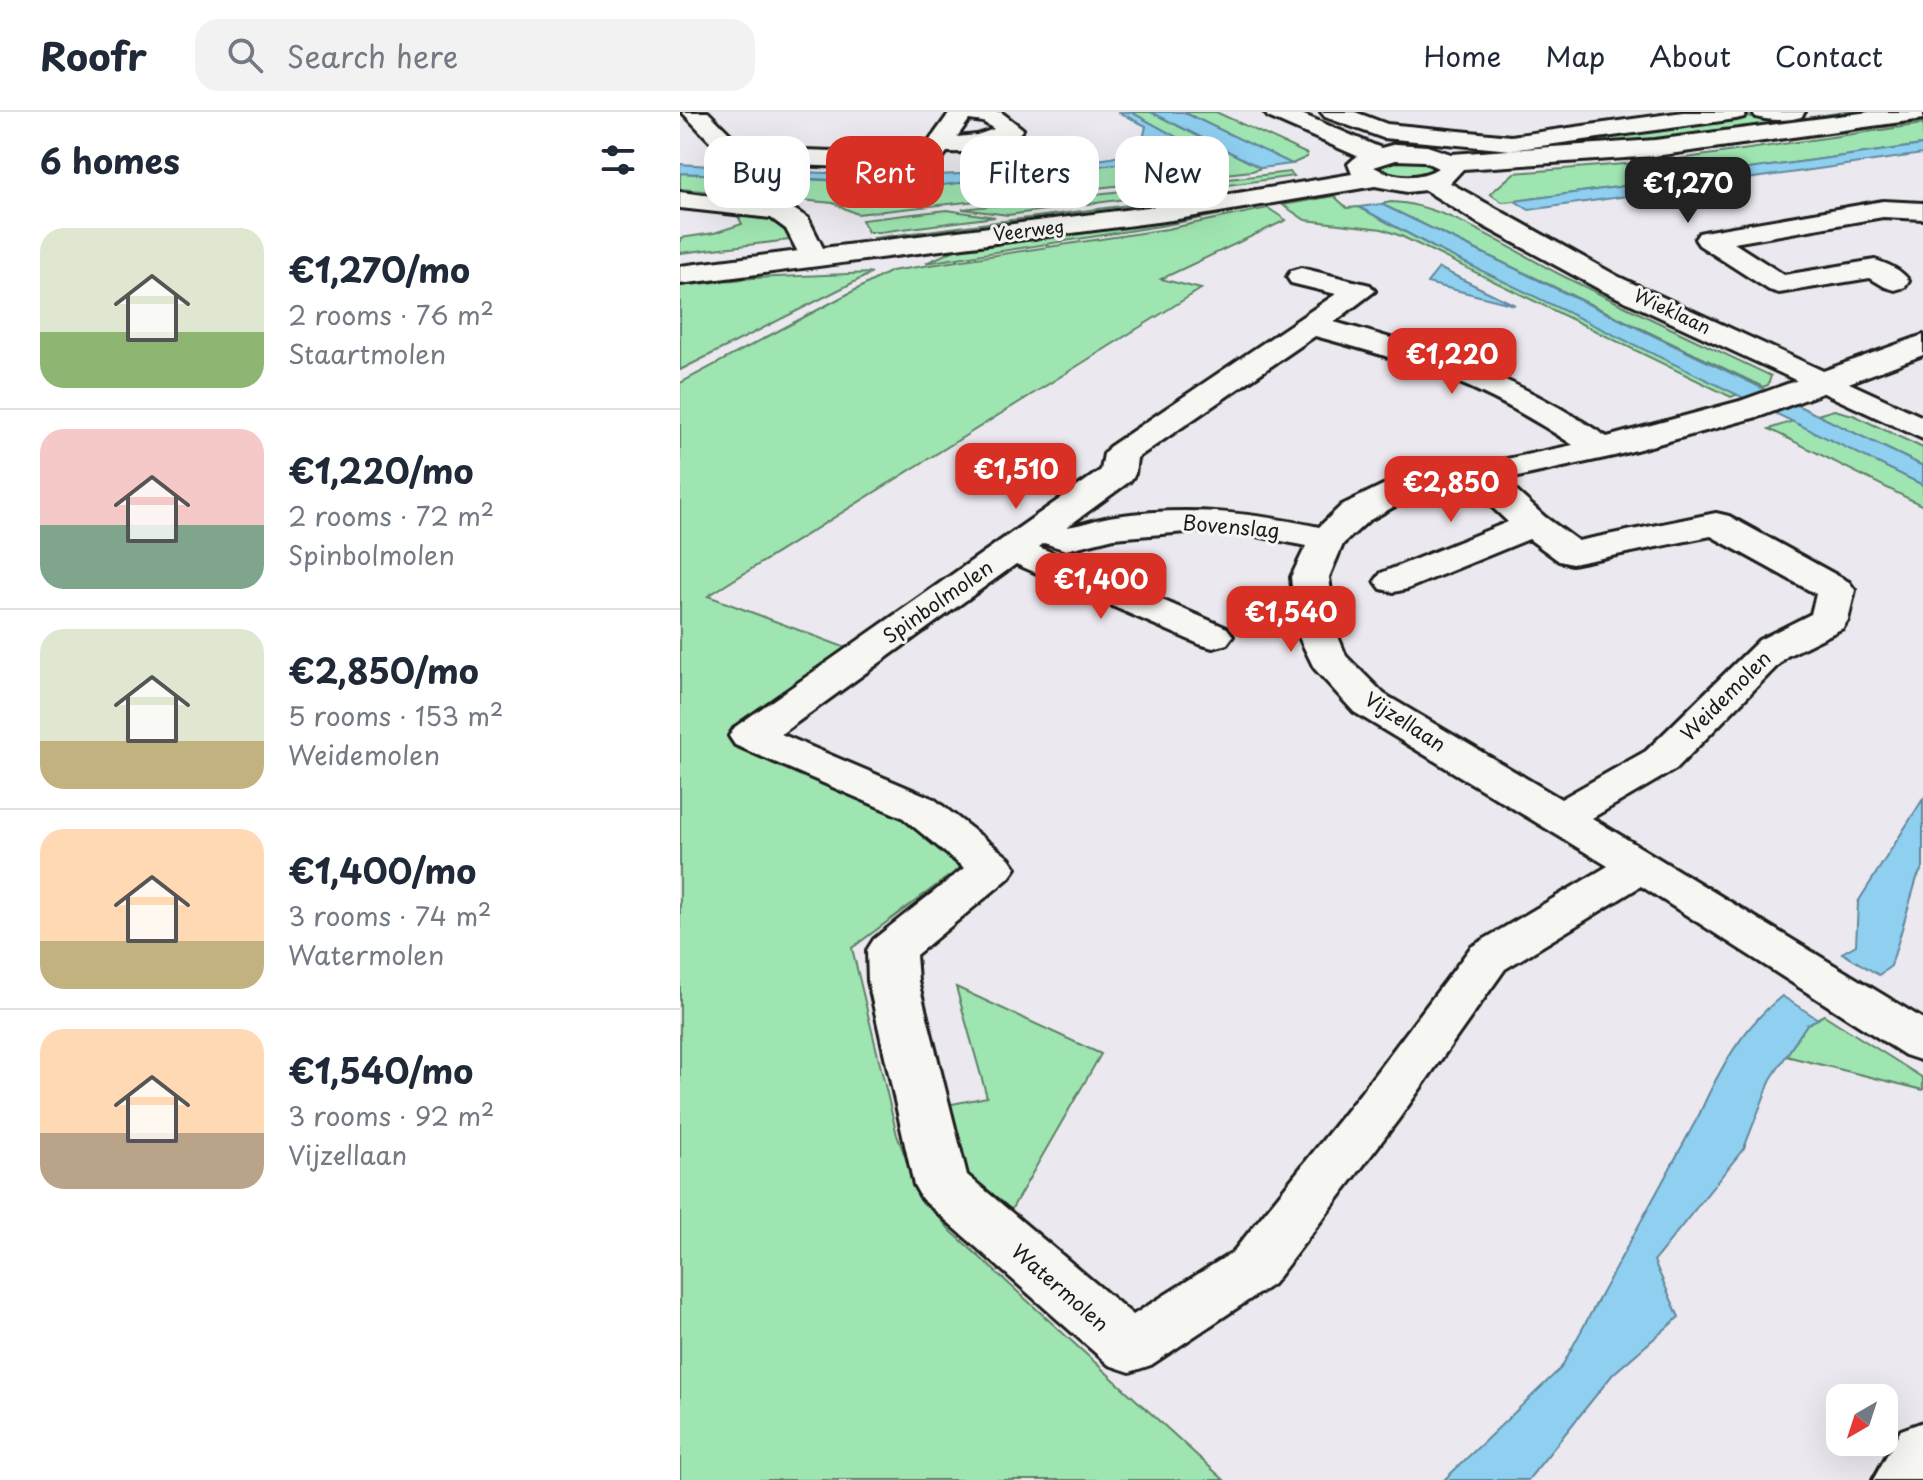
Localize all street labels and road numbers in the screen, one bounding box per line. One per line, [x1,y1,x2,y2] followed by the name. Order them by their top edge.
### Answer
[992,212,1066,247] street label: Veerweg
[1630,281,1715,340] street label: Wieklaan
[1181,507,1281,545] street label: Bovenslag
[876,552,999,650] street label: Spinbolmolen
[1673,643,1777,747] street label: Weidemolen
[1359,684,1452,759] street label: Vijzellaan
[1005,1237,1116,1338] street label: Watermolen

